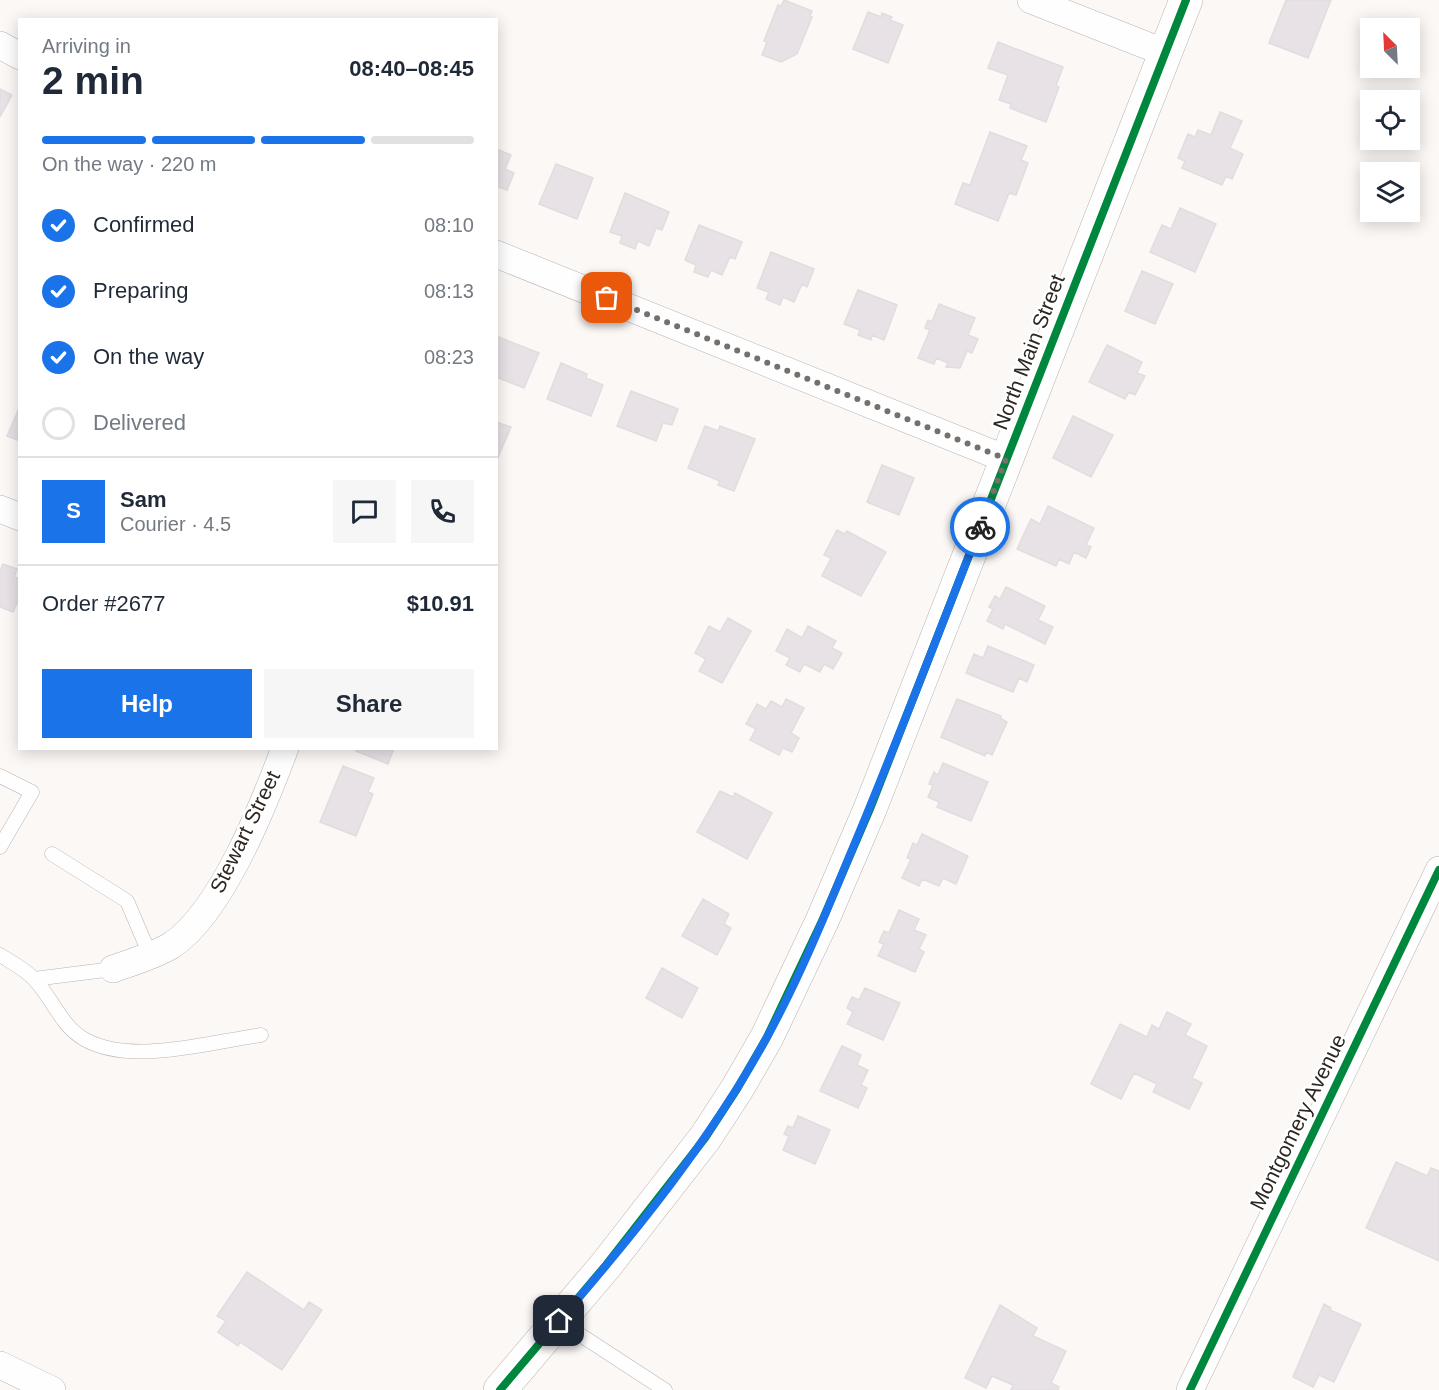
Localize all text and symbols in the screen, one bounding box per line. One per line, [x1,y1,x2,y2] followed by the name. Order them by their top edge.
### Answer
[1360,18,1420,78] north arrow
[1360,18,1420,222] map controls
[42,35,131,57] text: Arriving in
[349,56,474,81] text: 08:40–08:45
[42,59,144,102] text: 2 min
[1360,90,1420,150] button: locate
[42,153,217,175] text: On the way · 220 m
[1360,162,1420,222] button: layers
[42,209,75,242] icon: check
[93,212,194,237] text: Confirmed
[424,214,474,236] text: 08:10
[988,271,1069,433] street label: North Main Street
[581,272,632,323] pin
[42,275,75,308] icon: check
[93,278,188,303] text: Preparing
[424,280,474,302] text: 08:13
[590,281,623,314] icon: bag
[42,341,75,374] icon: check
[93,344,204,369] text: On the way
[424,346,474,368] text: 08:23
[93,410,186,435] text: Delivered
[333,480,396,543] button: chat
[411,480,474,543] button: phone
[120,487,166,512] text: Sam
[950,497,1010,557] courier
[66,498,81,523] text: S
[964,511,997,544] icon: bike
[120,513,231,535] text: Courier · 4.5
[42,591,166,616] text: Order #2677
[407,591,474,616] text: $10.91
[42,669,252,738] button: Help
[264,669,474,738] button: Share
[205,767,284,897] street label: Stewart Street
[1245,1030,1350,1213] street label: Montgomery Avenue
[533,1295,584,1346] pin
[542,1304,575,1337] icon: home

